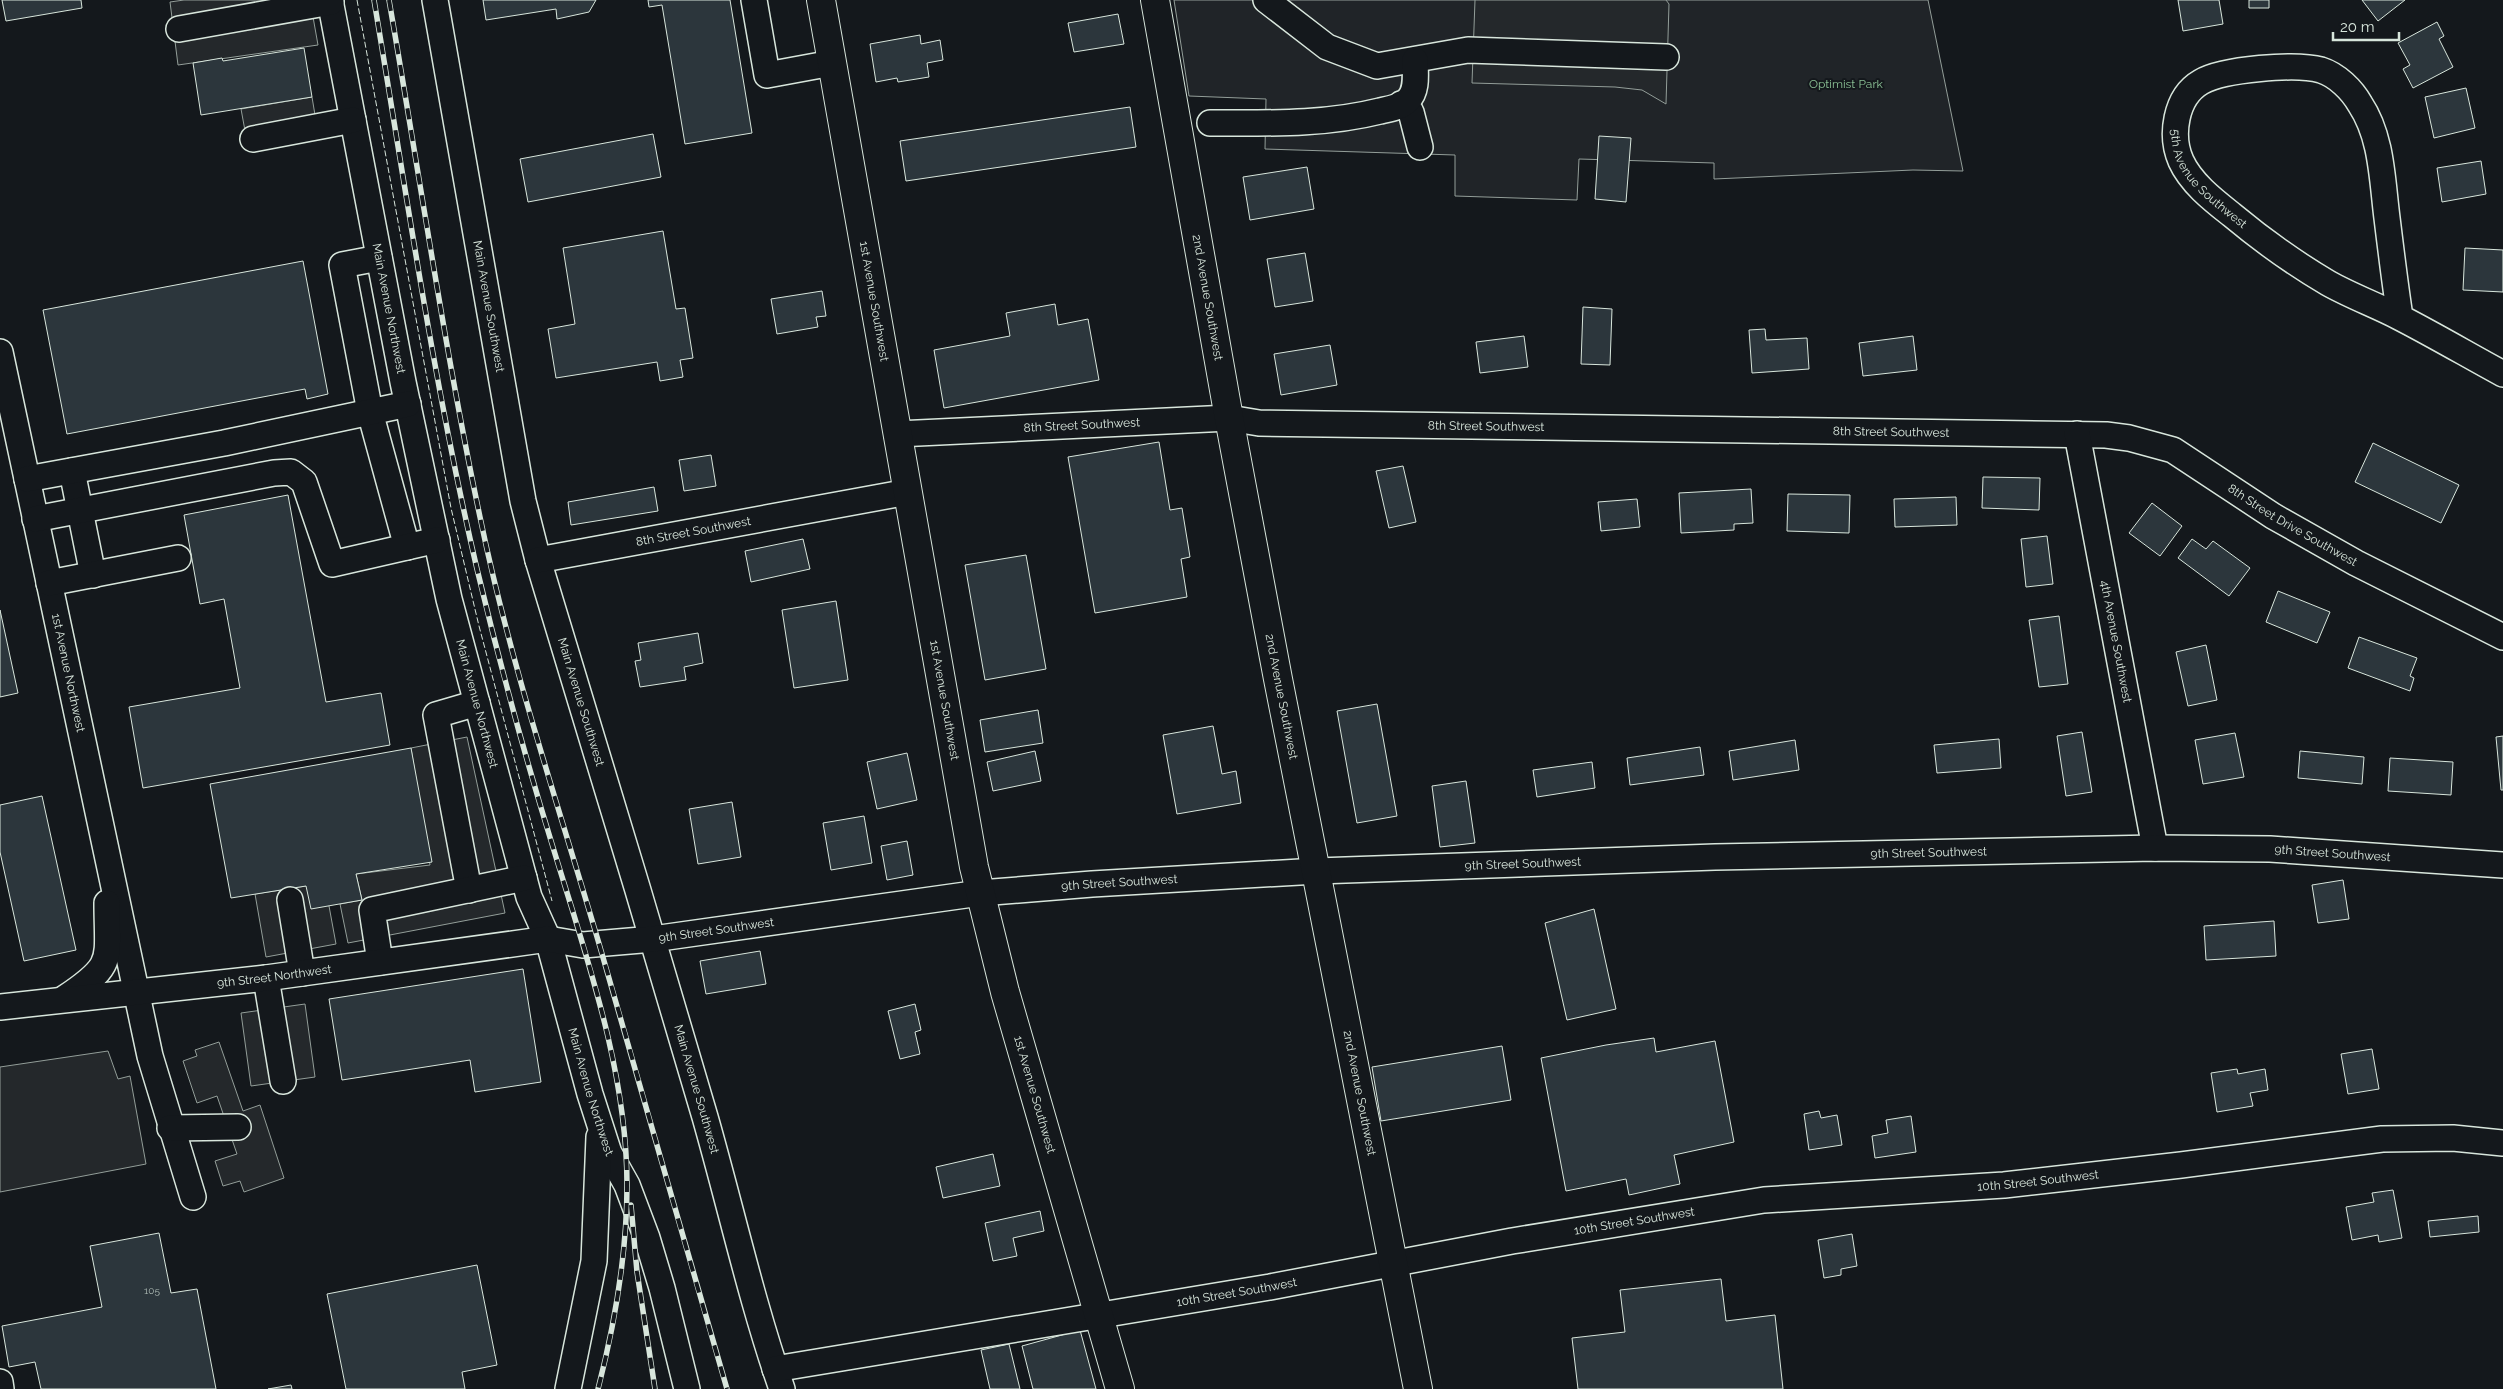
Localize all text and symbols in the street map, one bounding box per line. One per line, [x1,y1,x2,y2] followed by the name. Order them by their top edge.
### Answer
[2333,10,2399,42] scale bar
[2340,18,2375,36] text: 20 m
[1809,77,1884,91] park label: Optimist Park
[2168,129,2249,231] street label: 5th Avenue Southwest
[1190,233,1226,361] street label: 2nd Avenue Southwest
[470,239,507,373] street label: Main Avenue Southwest
[857,240,892,363] street label: 1st Avenue Southwest
[370,242,408,375] street label: Main Avenue Northwest
[1023,415,1140,435] street label: 8th Street Southwest
[1428,418,1545,434] street label: 8th Street Southwest
[1833,424,1949,440] street label: 8th Street Southwest
[2225,481,2360,569] street label: 8th Street Drive Southwest
[635,514,752,549] street label: 8th Street Southwest
[2098,579,2134,704] street label: 4th Avenue Southwest
[49,612,88,733] street label: 1st Avenue Northwest
[1263,633,1301,761] street label: 2nd Avenue Southwest
[555,636,607,768] street label: Main Avenue Southwest
[453,638,501,769] street label: Main Avenue Northwest
[927,639,962,761] street label: 1st Avenue Southwest
[2274,842,2391,864] street label: 9th Street Southwest
[1870,844,1987,861] street label: 9th Street Southwest
[1464,855,1581,873] street label: 9th Street Southwest
[1061,872,1178,893] street label: 9th Street Southwest
[658,915,775,945] street label: 9th Street Southwest
[216,962,332,990] street label: 9th Street Northwest
[671,1023,722,1155] street label: Main Avenue Southwest
[565,1026,616,1158] street label: Main Avenue Northwest
[1340,1029,1379,1157] street label: 2nd Avenue Southwest
[1011,1034,1058,1155] street label: 1st Avenue Southwest
[1977,1167,2099,1194] street label: 10th Street Southwest
[1573,1204,1696,1238] street label: 10th Street Southwest
[1175,1275,1298,1309] street label: 10th Street Southwest
[144,1285,160,1296] house number: 105

